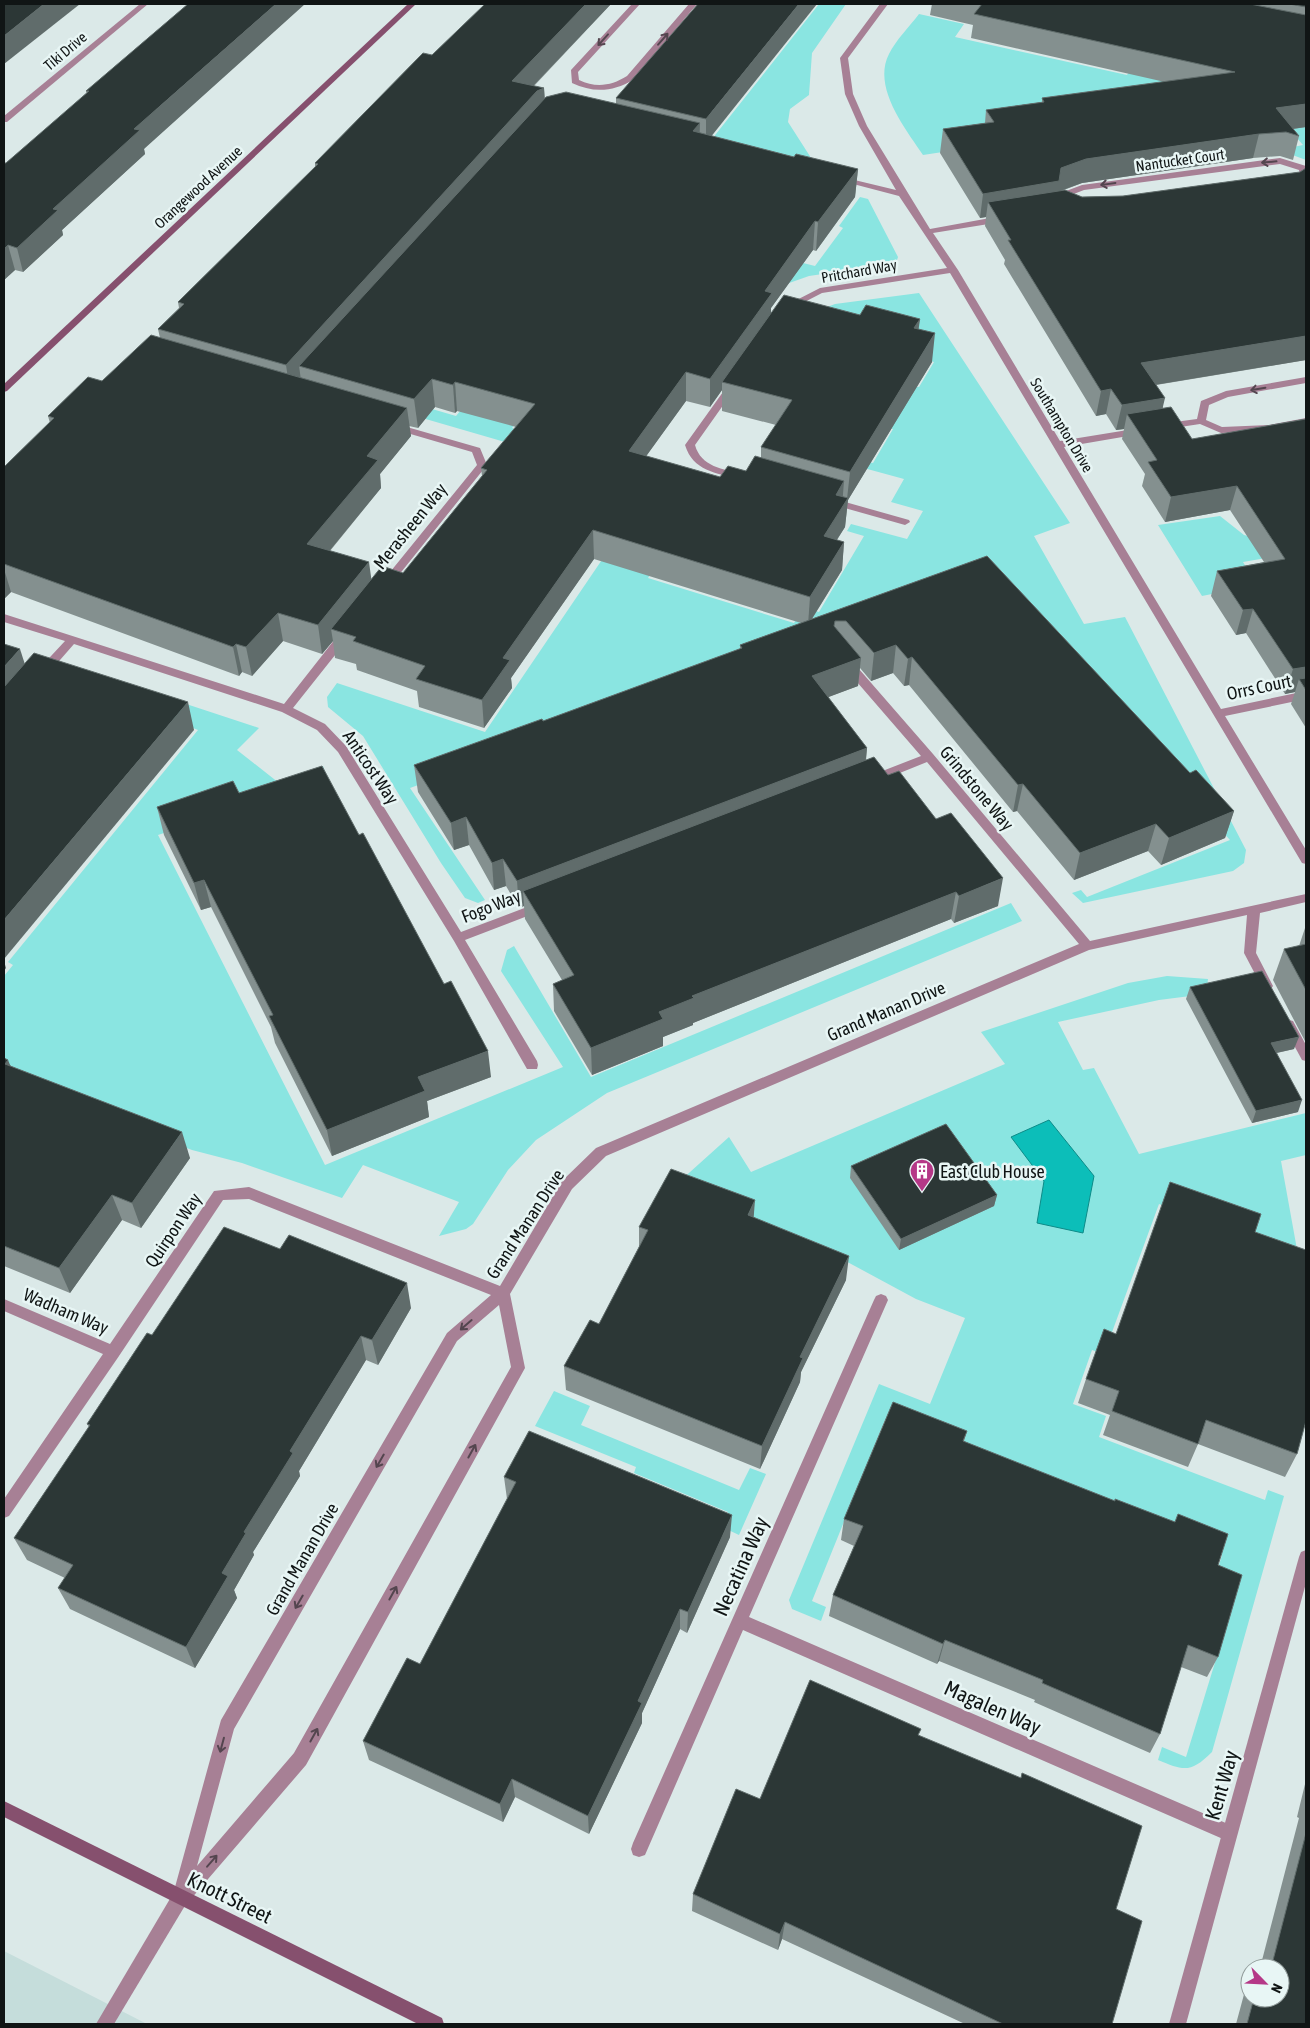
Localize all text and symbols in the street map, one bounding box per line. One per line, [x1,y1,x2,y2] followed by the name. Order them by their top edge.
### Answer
[40,28,90,74] street label: Tiki Drive
[597,33,609,46] one-way arrow
[657,33,668,46] one-way arrow
[151,142,245,232] street label: Orangewood Avenue
[1135,145,1225,175] street label: Nantucket Court
[1262,157,1278,166] one-way arrow
[1101,179,1117,189] one-way arrow
[820,256,898,286] street label: Pritchard Way
[1027,375,1097,475] street label: Southampton Drive
[1251,384,1267,394] one-way arrow
[369,479,451,573] street label: Merasheen Way
[1225,670,1293,704] street label: Orrs Court
[339,726,403,808] street label: Anticost Way
[936,742,1018,834] street label: Grindstone Way
[458,885,524,927] street label: Fogo Way
[824,977,948,1045] street label: Grand Manan Drive
[909,1158,935,1192] building icon: East Club House
[940,1161,1045,1182] place label: East Club House
[482,1165,568,1283] street label: Grand Manan Drive
[140,1189,206,1271] street label: Quirpon Way
[20,1284,112,1338] street label: Wadham Way
[460,1319,473,1330] one-way arrow
[467,1443,477,1458] one-way arrow
[375,1454,385,1469] one-way arrow
[261,1499,343,1619] street label: Grand Manan Drive
[707,1512,773,1619] street label: Necatina Way
[388,1585,398,1600] one-way arrow
[293,1595,303,1609] one-way arrow
[941,1675,1045,1739] street label: Magalen Way
[309,1727,319,1742] one-way arrow
[217,1736,226,1752] one-way arrow
[1200,1747,1242,1823] street label: Kent Way
[207,1854,218,1867] one-way arrow
[184,1866,276,1928] street label: Knott Street
[1240,1958,1290,2008] north arrow
[1268,1981,1286,1995] text: N

